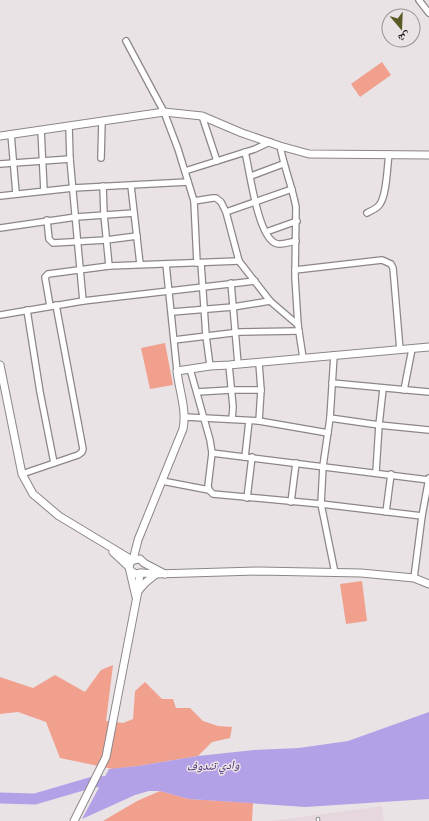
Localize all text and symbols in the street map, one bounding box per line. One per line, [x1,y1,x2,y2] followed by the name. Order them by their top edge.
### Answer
[381,8,421,48] north arrow
[396,28,412,46] text: ش
[186,757,240,776] water label: وادي تندوف

